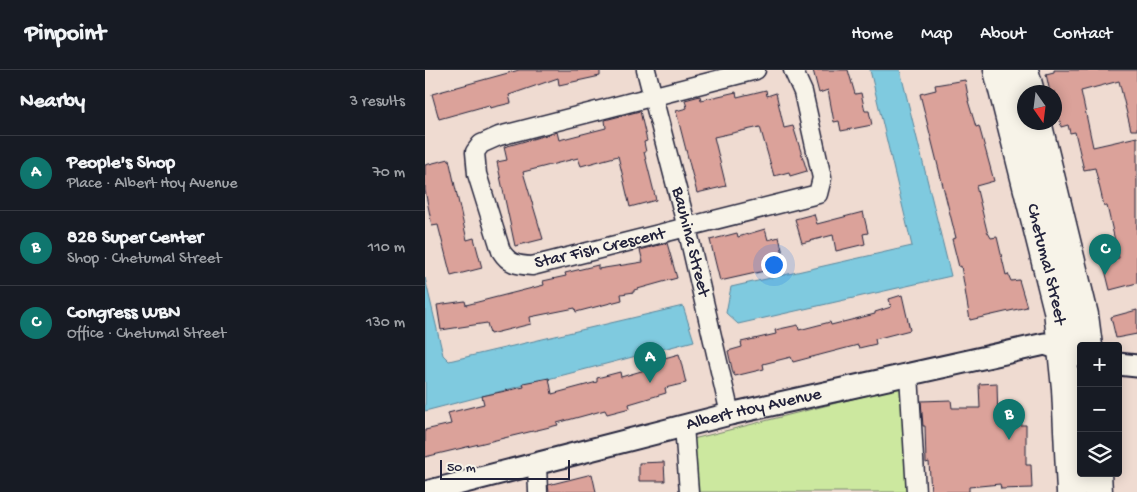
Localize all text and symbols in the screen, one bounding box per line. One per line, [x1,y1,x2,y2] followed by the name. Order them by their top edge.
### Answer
[25,20,106,49] text: Pinpoint
[851,24,893,45] text: Home
[921,24,952,45] text: Map
[980,24,1026,45] text: About
[1054,24,1112,45] text: Contact
[1017,85,1062,130] north arrow
[20,90,85,115] text: Nearby
[350,93,405,112] text: 3 results
[67,152,175,175] text: People's Shop
[31,164,41,183] text: A
[372,164,405,183] text: 70 m
[67,175,237,194] text: Place · Albert Hoy Avenue
[666,184,714,300] street label: Bauhina Street
[1021,202,1070,327] street label: Chetumal Street
[533,223,669,274] street label: Star Fish Crescent
[67,227,203,250] text: 828 Super Center
[1089,234,1121,275] pin: C
[32,239,40,258] text: B
[368,239,405,258] text: 110 m
[67,250,222,269] text: Shop · Chetumal Street
[761,252,787,278] your location
[67,302,180,325] text: Congress WBN
[32,314,40,333] text: C
[366,314,405,333] text: 130 m
[67,325,226,344] text: Office · Chetumal Street
[634,342,666,383] pin: A
[1077,342,1122,477] map controls
[1077,342,1122,387] button: +
[684,383,824,435] street label: Albert Hoy Avenue
[1077,387,1122,432] button: −
[993,399,1025,440] pin: B
[1077,432,1122,477] button: layers
[440,457,570,480] scale bar
[447,460,476,477] text: 50 m

